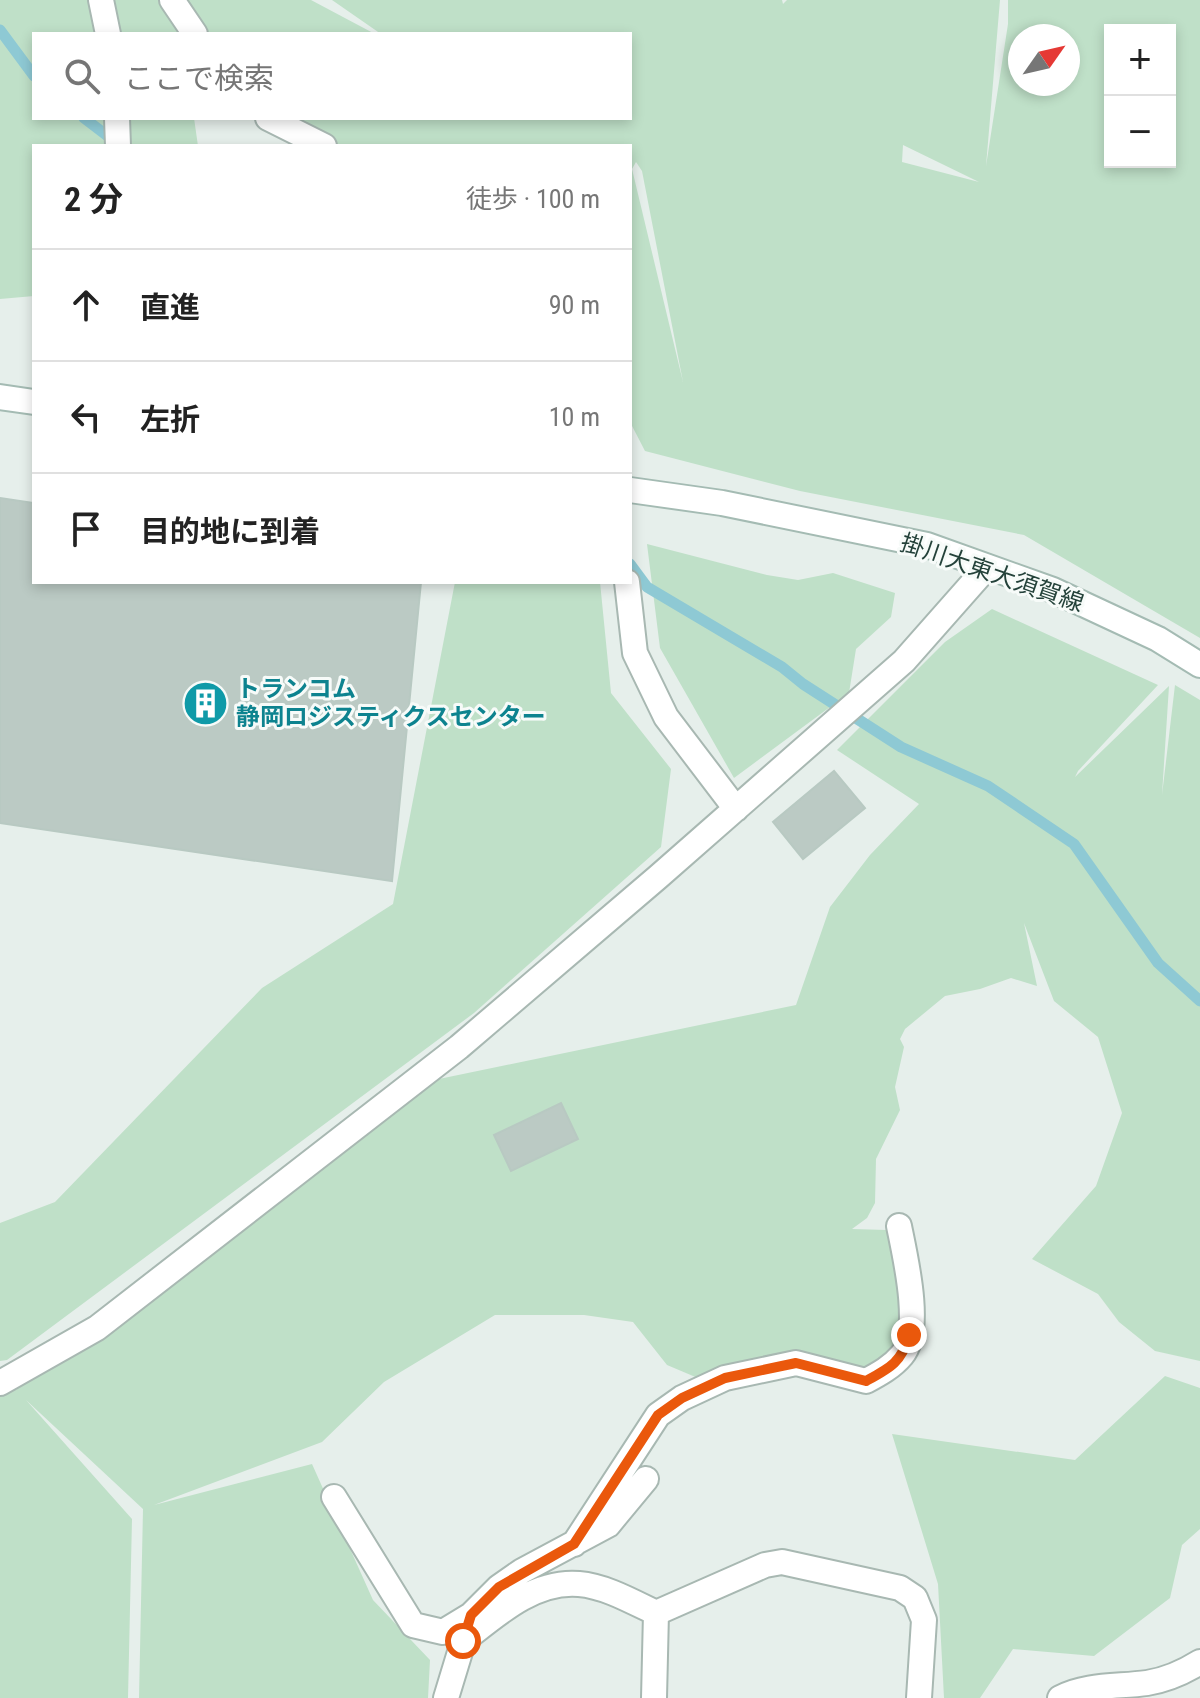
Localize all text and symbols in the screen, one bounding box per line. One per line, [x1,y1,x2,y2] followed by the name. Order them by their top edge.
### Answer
[1008,24,1080,96] north arrow
[1104,24,1176,168] map controls
[1104,24,1176,96] button: +
[32,32,632,120] search box
[60,54,104,98] icon: search
[124,61,274,96] text: ここで検索
[1104,96,1176,168] button: −
[64,179,123,219] text: 2 分
[466,184,600,214] text: 徒歩 · 100 m
[64,283,108,327] icon: ahead
[140,290,200,325] text: 直進
[549,290,600,320] text: 90 m
[64,395,108,439] icon: left
[140,402,200,437] text: 左折
[549,402,600,432] text: 10 m
[64,507,108,551] icon: arrive
[140,514,320,549] text: 目的地に到着
[897,529,1087,617] street label: 掛川大東大須賀線
[236,675,546,731] place label: トランコム 静岡ロジスティクスセンター
[181,679,229,727] building icon: トランコム 静岡ロジスティクスセンター
[891,1317,927,1353] route end
[445,1623,481,1659] route start

